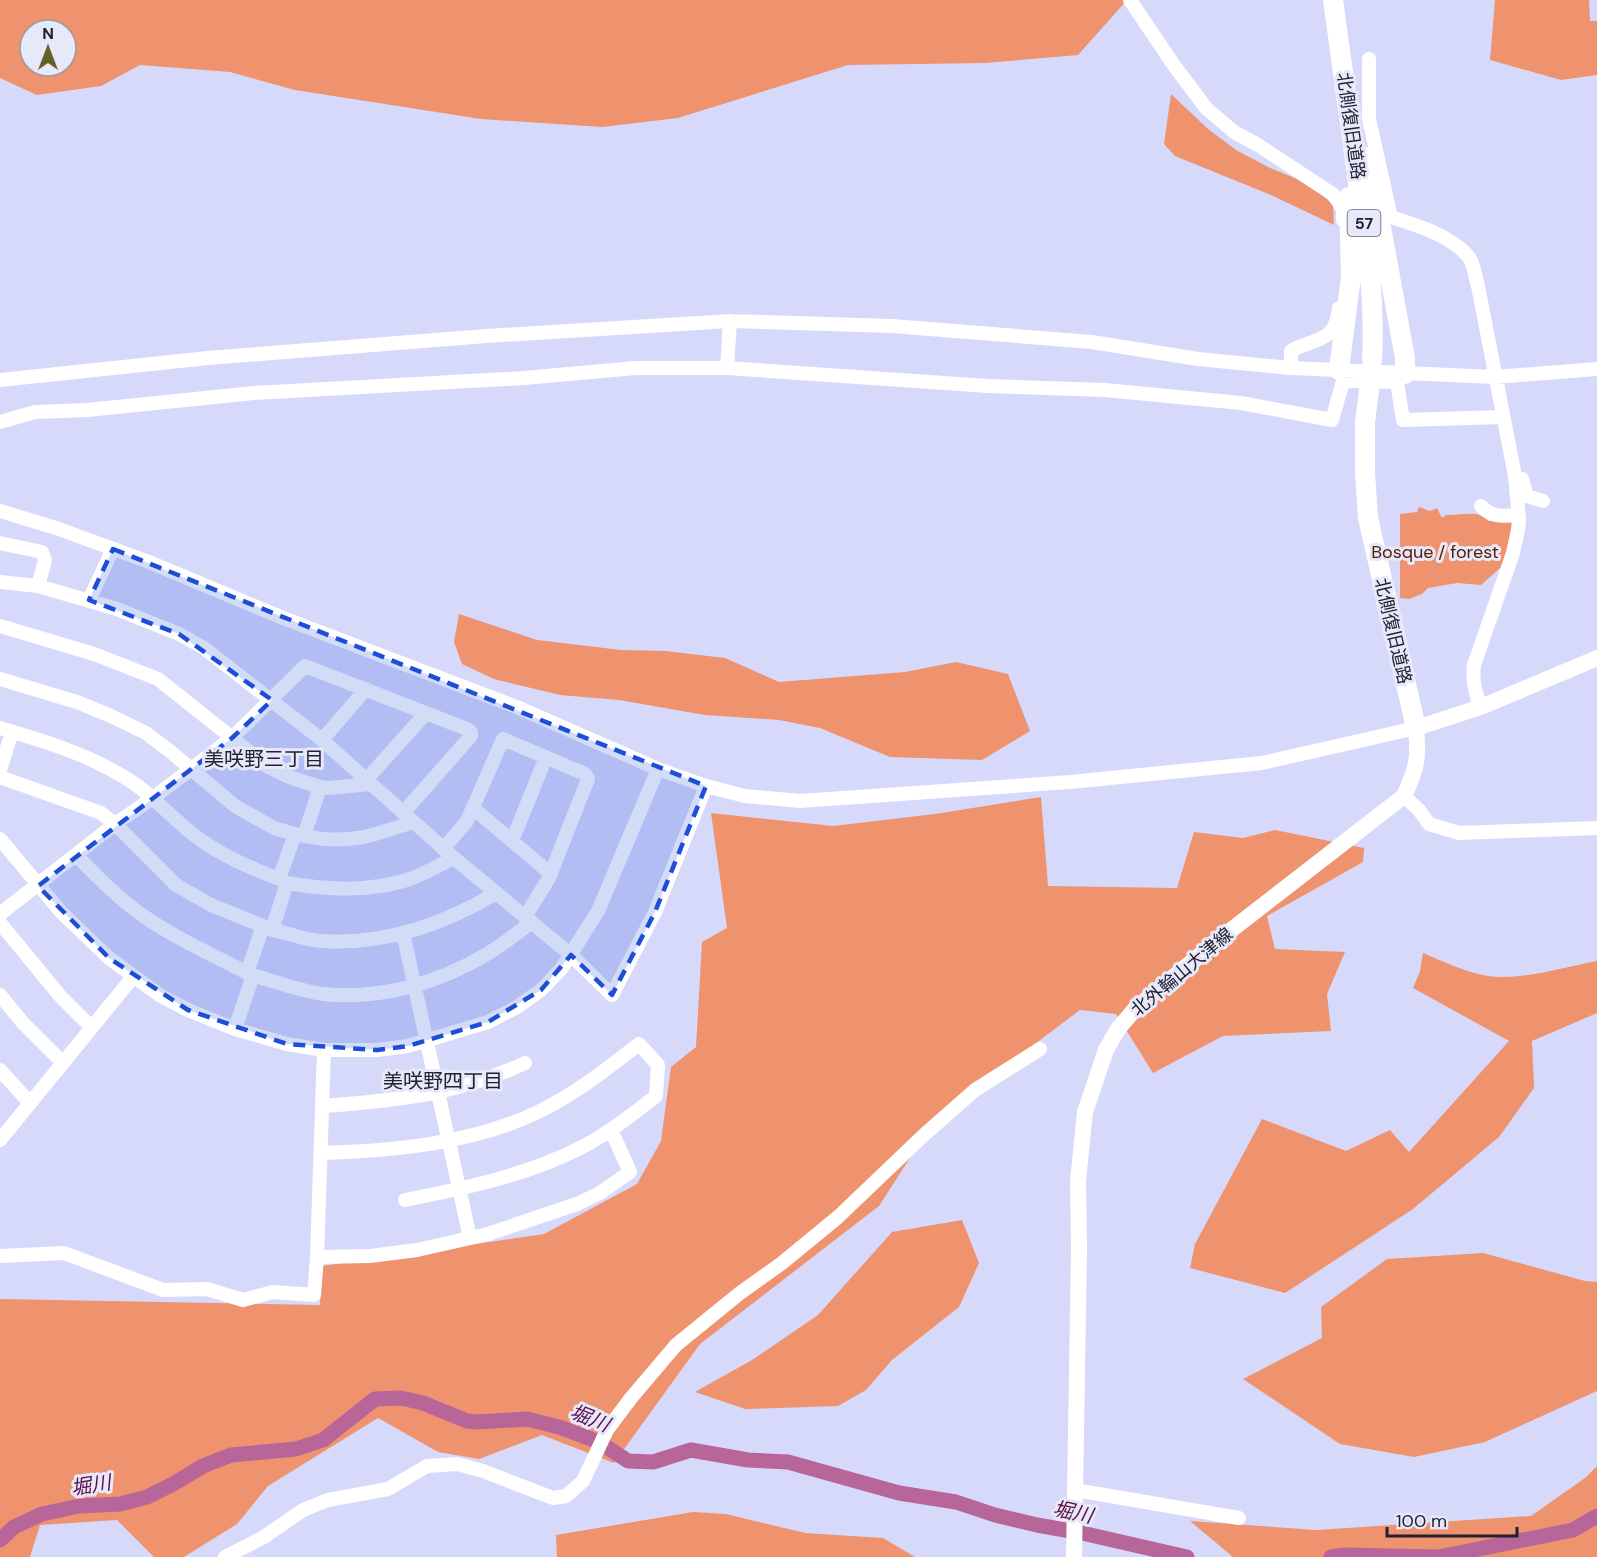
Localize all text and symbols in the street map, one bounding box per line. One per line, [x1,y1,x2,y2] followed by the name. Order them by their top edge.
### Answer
[18,18,78,78] north arrow
[42,23,54,44] text: N
[1332,71,1370,181] street label: 北側復旧道路
[1348,210,1380,236] road number: 57
[1371,540,1499,564] park label: Bosque / forest
[1369,576,1417,686] street label: 北側復旧道路
[204,746,324,772] district label: 美咲野三丁目
[1126,922,1238,1022] street label: 北外輪山大津線
[383,1068,503,1094] district label: 美咲野四丁目
[567,1398,615,1438] water label: 堀川
[69,1469,115,1501] water label: 堀川
[1051,1495,1097,1529] water label: 堀川
[1387,1500,1518,1538] scale bar
[1396,1509,1447,1533] text: 100 m

